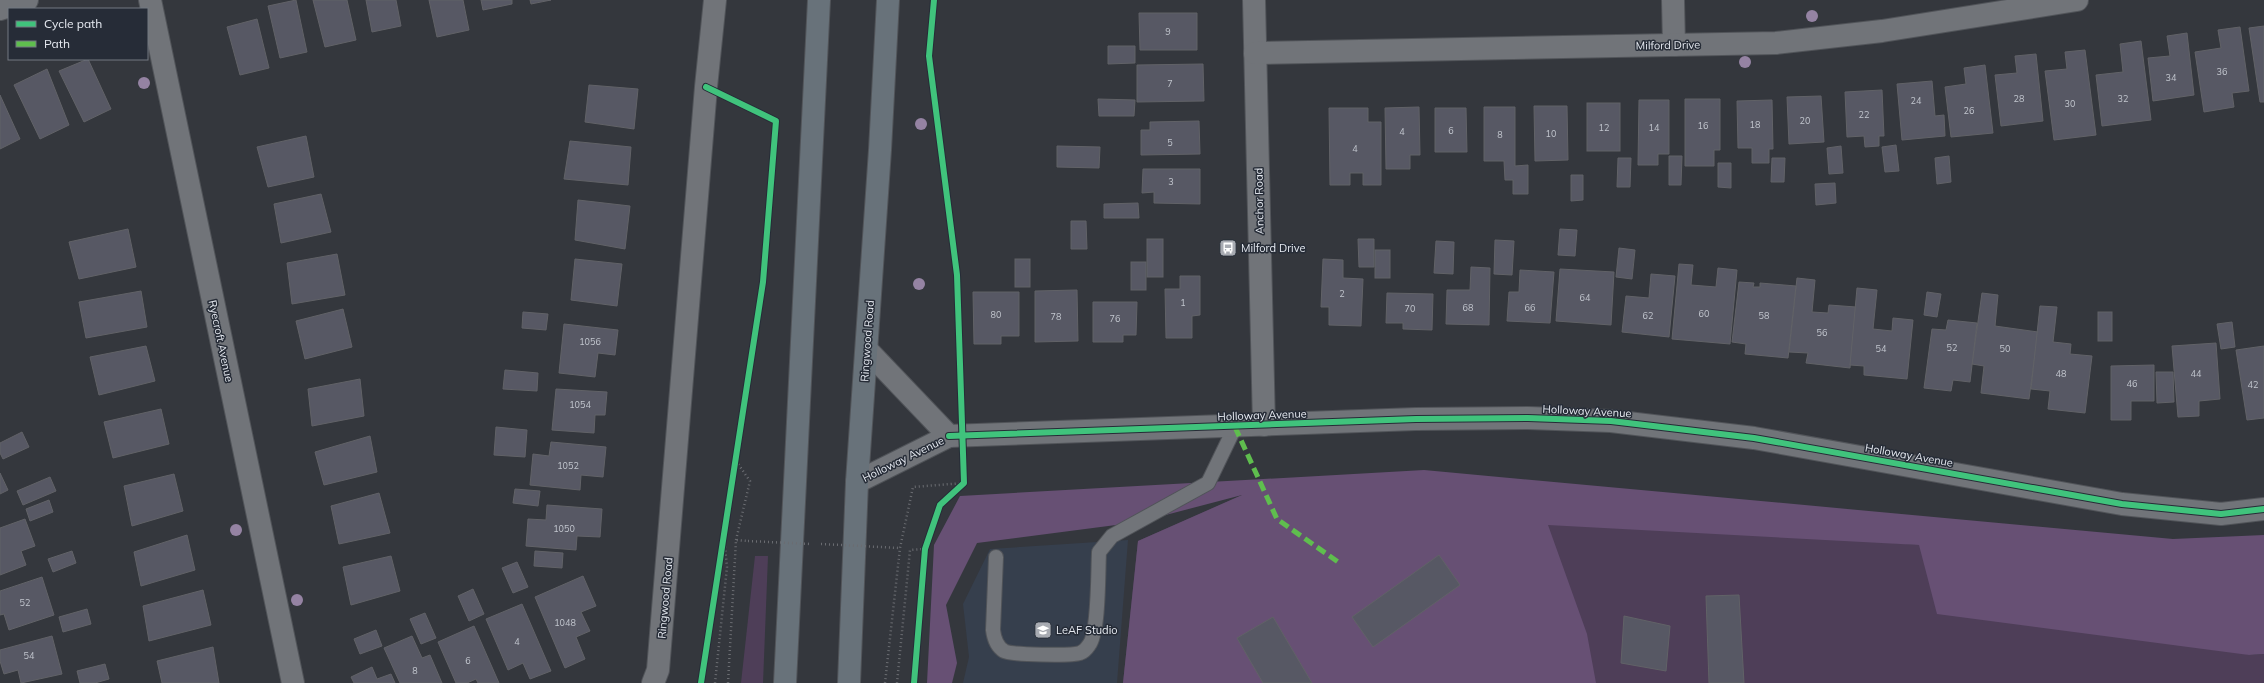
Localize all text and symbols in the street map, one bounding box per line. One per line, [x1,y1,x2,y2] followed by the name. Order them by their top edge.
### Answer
[8,8,148,60] legend
[44,16,102,31] text: Cycle path
[1165,26,1171,37] house number: 9
[44,36,70,51] text: Path
[1636,37,1700,53] street label: Milford Drive
[2217,66,2227,77] house number: 36
[2166,72,2177,83] house number: 34
[1167,78,1173,89] house number: 7
[2014,93,2024,104] house number: 28
[2118,93,2128,104] house number: 32
[1911,95,1922,106] house number: 24
[2065,98,2075,109] house number: 30
[1964,105,1974,116] house number: 26
[1859,109,1869,120] house number: 22
[1800,115,1810,126] house number: 20
[1750,119,1760,130] house number: 18
[1698,120,1708,131] house number: 16
[1599,122,1609,133] house number: 12
[1649,122,1660,133] house number: 14
[1448,125,1454,136] house number: 6
[1399,126,1405,137] house number: 4
[1546,128,1556,139] house number: 10
[1497,129,1503,140] house number: 8
[1167,137,1173,148] house number: 5
[1352,143,1358,154] house number: 4
[1251,168,1267,234] street label: Anchor Road
[1168,176,1174,187] house number: 3
[1218,238,1238,258] bus stop icon: Milford Drive
[1241,241,1305,255] place label: Milford Drive
[1339,288,1345,299] house number: 2
[1580,292,1591,303] house number: 64
[1180,297,1186,308] house number: 1
[205,299,237,383] street label: Ryecroft Avenue
[857,300,877,382] street label: Ringwood Road
[1463,302,1473,313] house number: 68
[1525,302,1535,313] house number: 66
[1405,303,1415,314] house number: 70
[1699,308,1709,319] house number: 60
[991,309,1001,320] house number: 80
[1643,310,1653,321] house number: 62
[1759,310,1769,321] house number: 58
[1051,311,1061,322] house number: 78
[1110,313,1120,324] house number: 76
[1817,327,1827,338] house number: 56
[579,336,601,347] house number: 1056
[1947,342,1957,353] house number: 52
[1876,343,1887,354] house number: 54
[2000,343,2010,354] house number: 50
[2056,368,2066,379] house number: 48
[2191,368,2202,379] house number: 44
[2127,378,2137,389] house number: 46
[2248,379,2258,390] house number: 42
[569,399,591,410] house number: 1054
[1542,402,1632,420] street label: Holloway Avenue
[1217,406,1307,424] street label: Holloway Avenue
[860,433,946,485] street label: Holloway Avenue
[1864,440,1954,470] street label: Holloway Avenue
[557,460,579,471] house number: 1052
[553,523,575,534] house number: 1050
[654,557,676,639] street label: Ringwood Road
[20,597,30,608] house number: 52
[554,617,576,628] house number: 1048
[1033,620,1053,640] school or university icon: LeAF Studio
[1056,623,1118,637] place label: LeAF Studio
[514,636,520,647] house number: 4
[24,650,35,661] house number: 54
[465,655,471,666] house number: 6
[412,665,418,676] house number: 8

